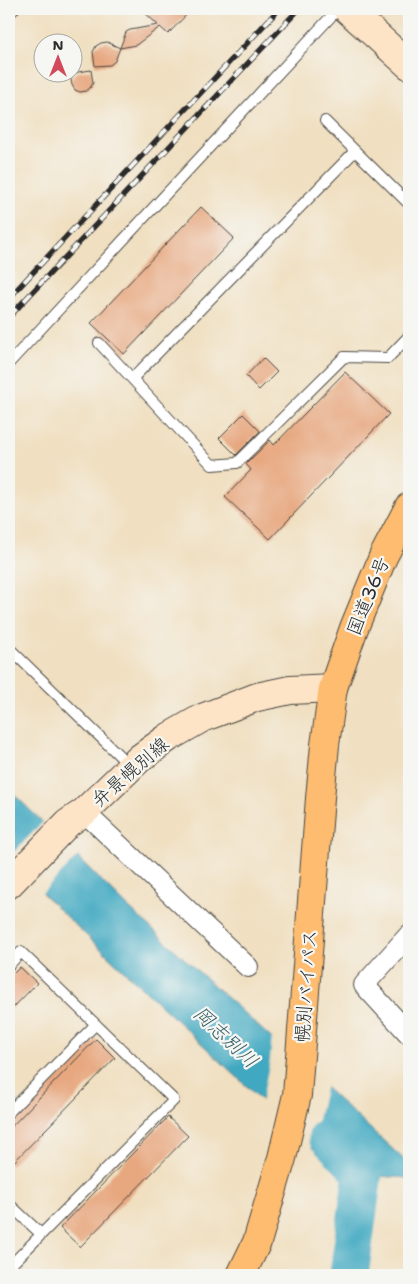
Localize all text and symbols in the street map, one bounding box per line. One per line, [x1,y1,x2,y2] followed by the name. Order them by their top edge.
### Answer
[32,32,82,82] north arrow
[52,36,64,54] text: N
[341,553,395,639] street label: 国道36号
[86,731,174,813] street label: 弁景幌別線
[290,928,322,1044] street label: 幌別バイパス
[188,1000,264,1074] water label: 岡志別川

